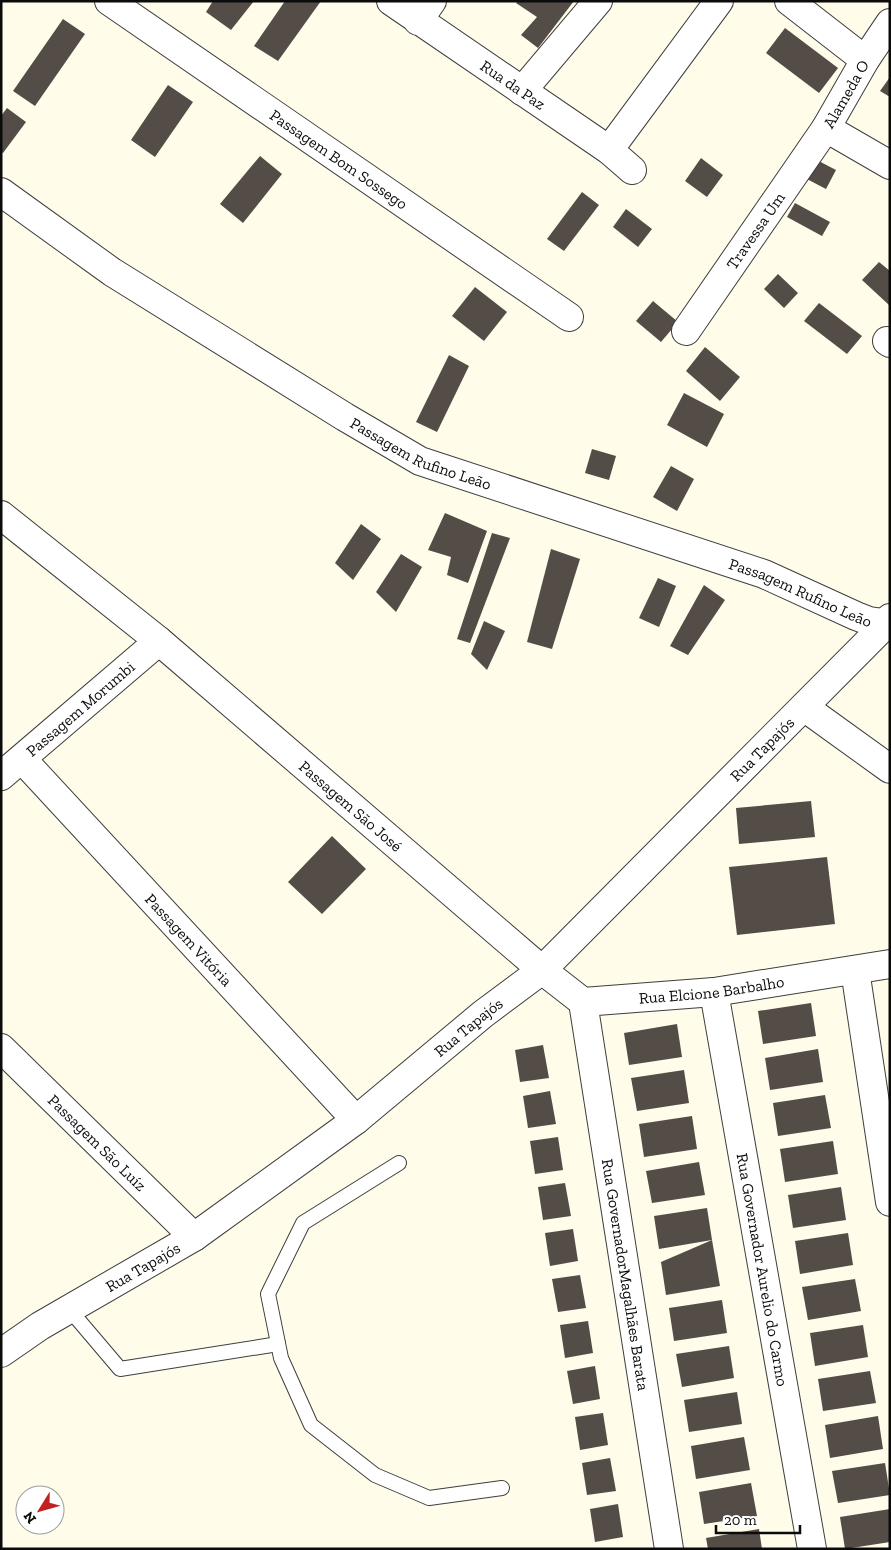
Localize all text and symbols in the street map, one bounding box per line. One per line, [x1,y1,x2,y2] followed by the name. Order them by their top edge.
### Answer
[477,56,549,113] street label: Rua da Paz
[819,56,873,131] street label: Alameda O
[266,105,412,213] street label: Passagem Bom Sossego
[722,188,789,273] street label: Travessa Um
[347,413,494,493] street label: Passagem Rufino Leão
[727,554,875,631] street label: Passagem Rufino Leão
[22,656,139,760] street label: Passagem Morumbi
[726,713,798,785] street label: Rua Tapajós
[295,756,406,855] street label: Passagem São José
[142,889,237,990] street label: Passagem Vitória
[638,972,785,1007] street label: Rua Elcione Barbalho
[430,993,506,1060] street label: Rua Tapajós
[44,1090,151,1195] street label: Passagem São Luíz
[733,1152,793,1388] street label: Rua Governador Aurelio do Carmo
[598,1157,653,1392] street label: Rua GovernadorMagalhães Barata
[102,1238,183,1296] street label: Rua Tapajós
[15,1485,65,1535] north arrow
[716,1502,800,1534] scale bar
[20,1508,40,1527] text: N
[724,1511,757,1529] text: 20 m

